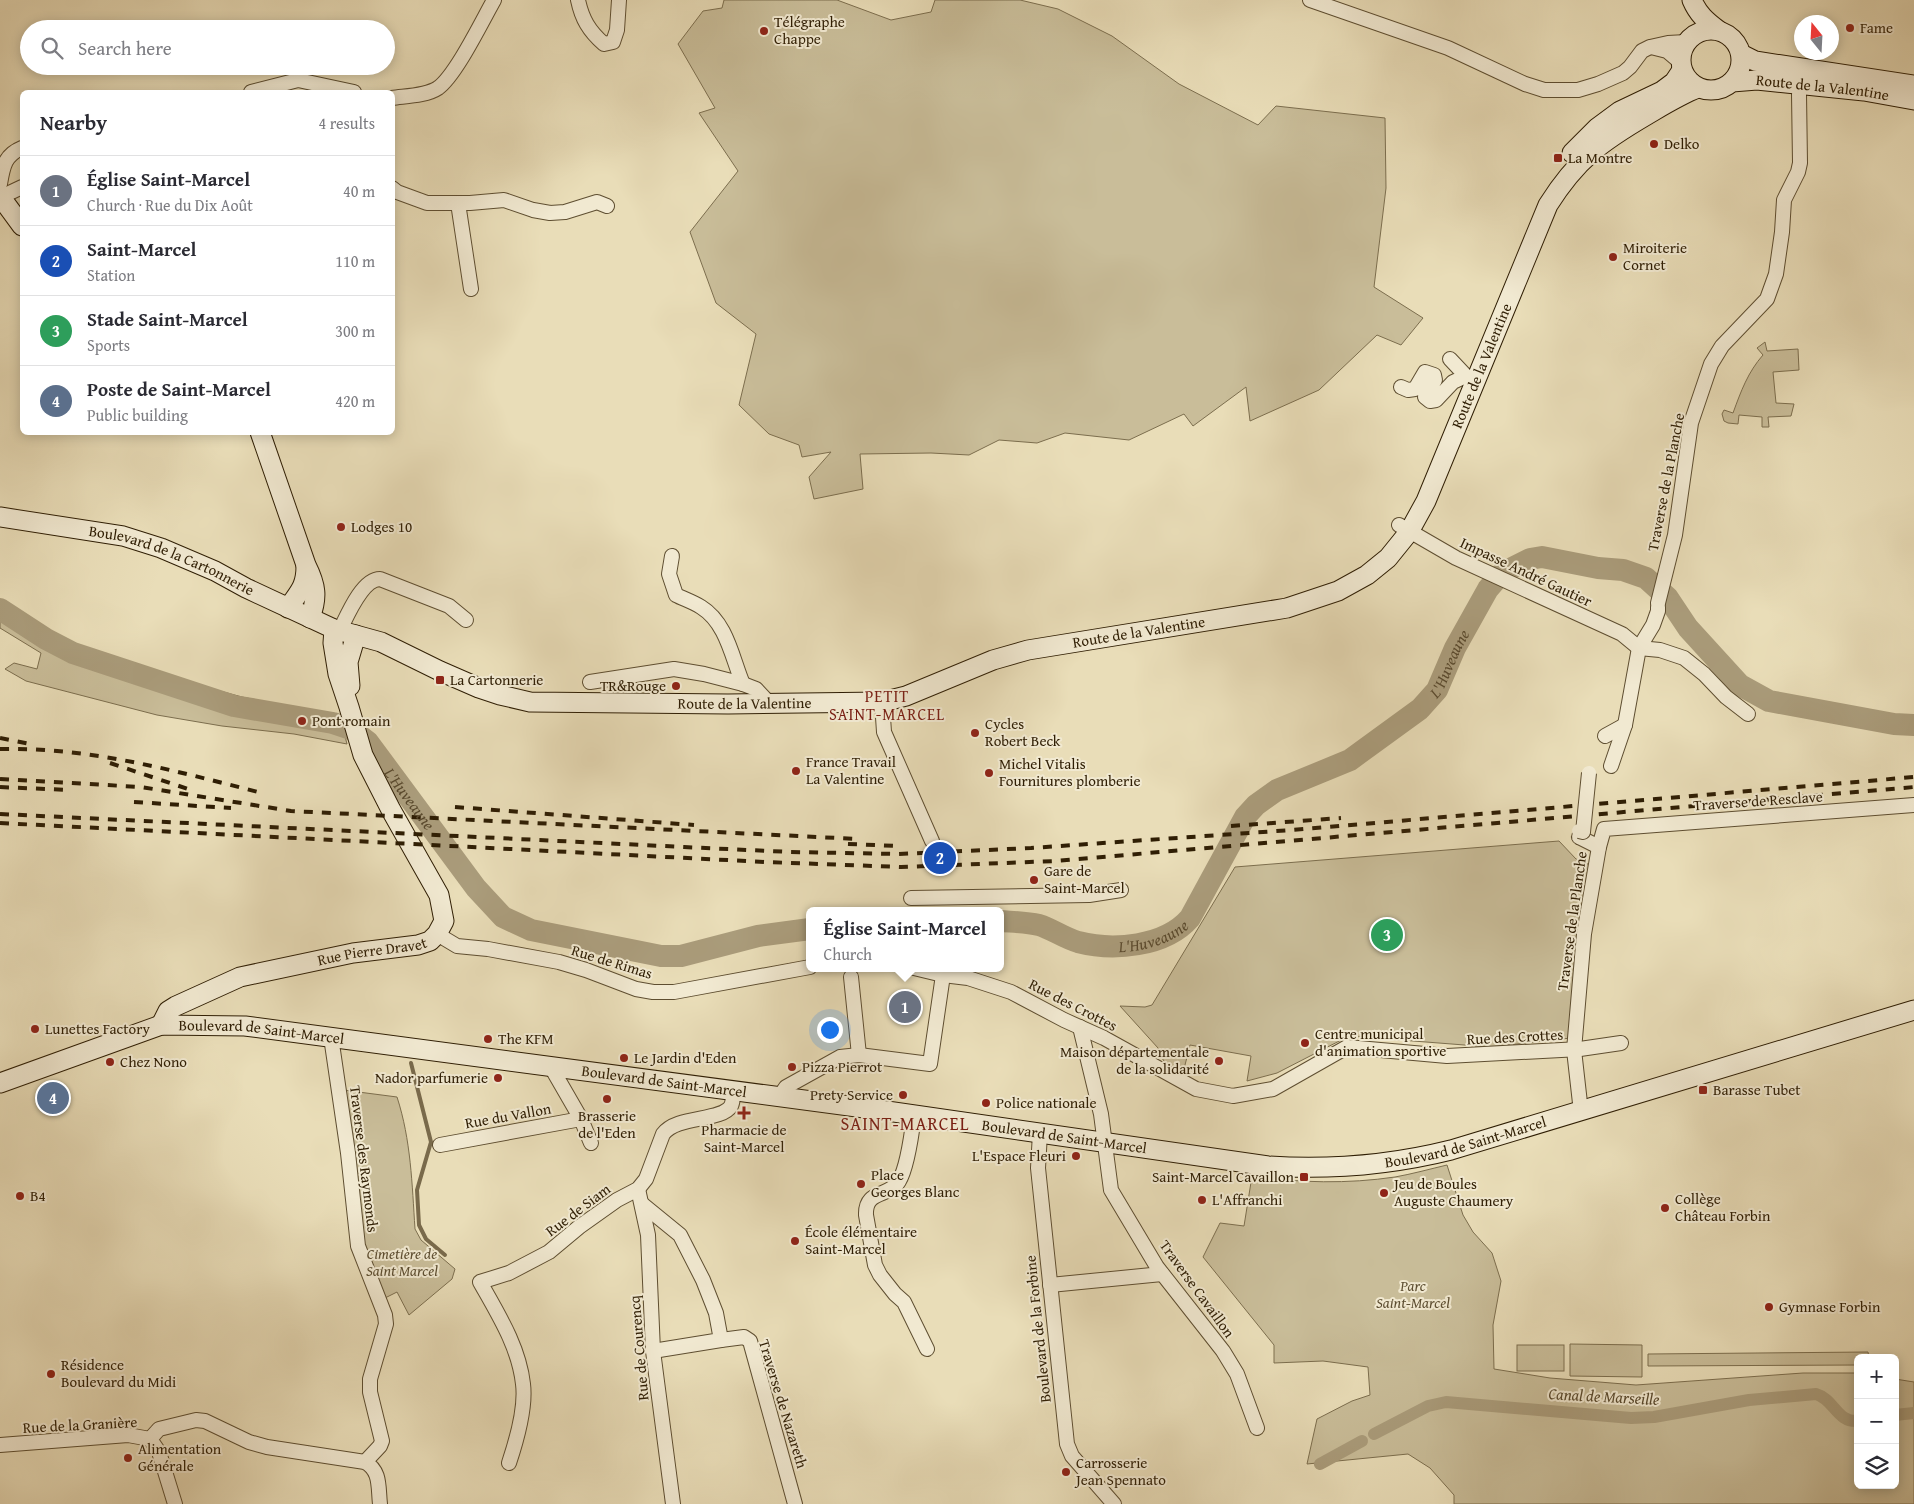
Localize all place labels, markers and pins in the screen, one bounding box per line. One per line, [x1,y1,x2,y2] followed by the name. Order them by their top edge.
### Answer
[774,11,845,49] place label: Télégraphe Chappe
[1860,17,1893,38] place label: Fame
[1844,22,1856,34] marker: Fame
[758,25,770,37] marker: Télégraphe Chappe
[1664,133,1700,154] place label: Delko
[1648,138,1660,150] marker: Delko
[1568,147,1632,168] place label: La Montre
[1552,152,1564,164] marker: La Montre
[1623,237,1687,275] place label: Miroiterie Cornet
[1607,251,1619,263] marker: Miroiterie Cornet
[351,516,412,537] place label: Lodges 10
[335,521,347,533] marker: Lodges 10
[450,669,543,690] place label: La Cartonnerie
[434,674,446,686] marker: La Cartonnerie
[600,675,666,696] place label: TR&Rouge
[670,680,682,692] marker: TR&Rouge
[312,710,391,731] place label: Pont romain
[985,713,1061,751] place label: Cycles Robert Beck
[296,715,308,727] marker: Pont romain
[969,727,981,739] marker: Cycles Robert Beck
[806,751,896,789] place label: France Travail La Valentine
[999,753,1140,791] place label: Michel Vitalis Fournitures plomberie
[790,765,802,777] marker: France Travail La Valentine
[983,767,995,779] marker: Michel Vitalis Fournitures plomberie
[924,839,956,877] pin: 2
[1044,860,1125,898] place label: Gare de Saint-Marcel
[1028,874,1040,886] marker: Gare de Saint-Marcel
[1371,916,1403,954] pin: 3
[889,988,921,1026] pin: 1
[45,1018,150,1039] place label: Lunettes Factory
[29,1023,41,1035] marker: Lunettes Factory
[1315,1023,1446,1061] place label: Centre municipal d'animation sportive
[498,1028,554,1049] place label: The KFM
[482,1033,494,1045] marker: The KFM
[1299,1037,1311,1049] marker: Centre municipal d'animation sportive
[1060,1041,1209,1079] place label: Maison départementale de la solidarité
[634,1047,737,1068] place label: Le Jardin d'Eden
[120,1051,187,1072] place label: Chez Nono
[618,1052,630,1064] marker: Le Jardin d'Eden
[1213,1055,1225,1067] marker: Maison départementale de la solidarité
[104,1056,116,1068] marker: Chez Nono
[802,1056,883,1077] place label: Pizza Pierrot
[786,1061,798,1073] marker: Pizza Pierrot
[375,1067,488,1088] place label: Nador parfumerie
[492,1072,504,1084] marker: Nador parfumerie
[37,1079,69,1117] pin: 4
[1713,1079,1801,1100] place label: Barasse Tubet
[810,1084,893,1105] place label: Prety Service
[1697,1084,1709,1096] marker: Barasse Tubet
[897,1089,909,1101] marker: Prety Service
[996,1092,1097,1113] place label: Police nationale
[601,1093,613,1105] marker: Brasserie de l'Eden
[980,1097,992,1109] marker: Police nationale
[578,1105,636,1143] place label: Brasserie de l'Eden
[738,1107,750,1119] marker: Pharmacie de Saint-Marcel
[701,1119,787,1157] place label: Pharmacie de Saint-Marcel
[972,1145,1066,1166] place label: L'Espace Fleuri
[1070,1150,1082,1162] marker: L'Espace Fleuri
[871,1164,960,1202] place label: Place Georges Blanc
[1152,1166,1295,1187] place label: Saint-Marcel Cavaillon
[1298,1171,1310,1183] marker: Saint-Marcel Cavaillon
[1392,1173,1514,1211] place label: Jeu de Boules Auguste Chaumery
[855,1178,867,1190] marker: Place Georges Blanc
[30,1185,46,1206] place label: B4
[1378,1187,1390,1199] marker: Jeu de Boules Auguste Chaumery
[1675,1188,1771,1226] place label: Collège Château Forbin
[1212,1189,1283,1210] place label: L'Affranchi
[14,1190,26,1202] marker: B4
[1196,1194,1208,1206] marker: L'Affranchi
[1659,1202,1671,1214] marker: Collège Château Forbin
[805,1221,917,1259] place label: École élémentaire Saint-Marcel
[789,1235,801,1247] marker: École élémentaire Saint-Marcel
[1779,1296,1881,1317] place label: Gymnase Forbin
[1763,1301,1775,1313] marker: Gymnase Forbin
[61,1354,176,1392] place label: Résidence Boulevard du Midi
[45,1368,57,1380] marker: Résidence Boulevard du Midi
[138,1438,222,1476] place label: Alimentation Générale
[122,1452,134,1464] marker: Alimentation Générale
[1074,1452,1166,1490] place label: Carrosserie Jean Spennato
[1060,1466,1072,1478] marker: Carrosserie Jean Spennato

